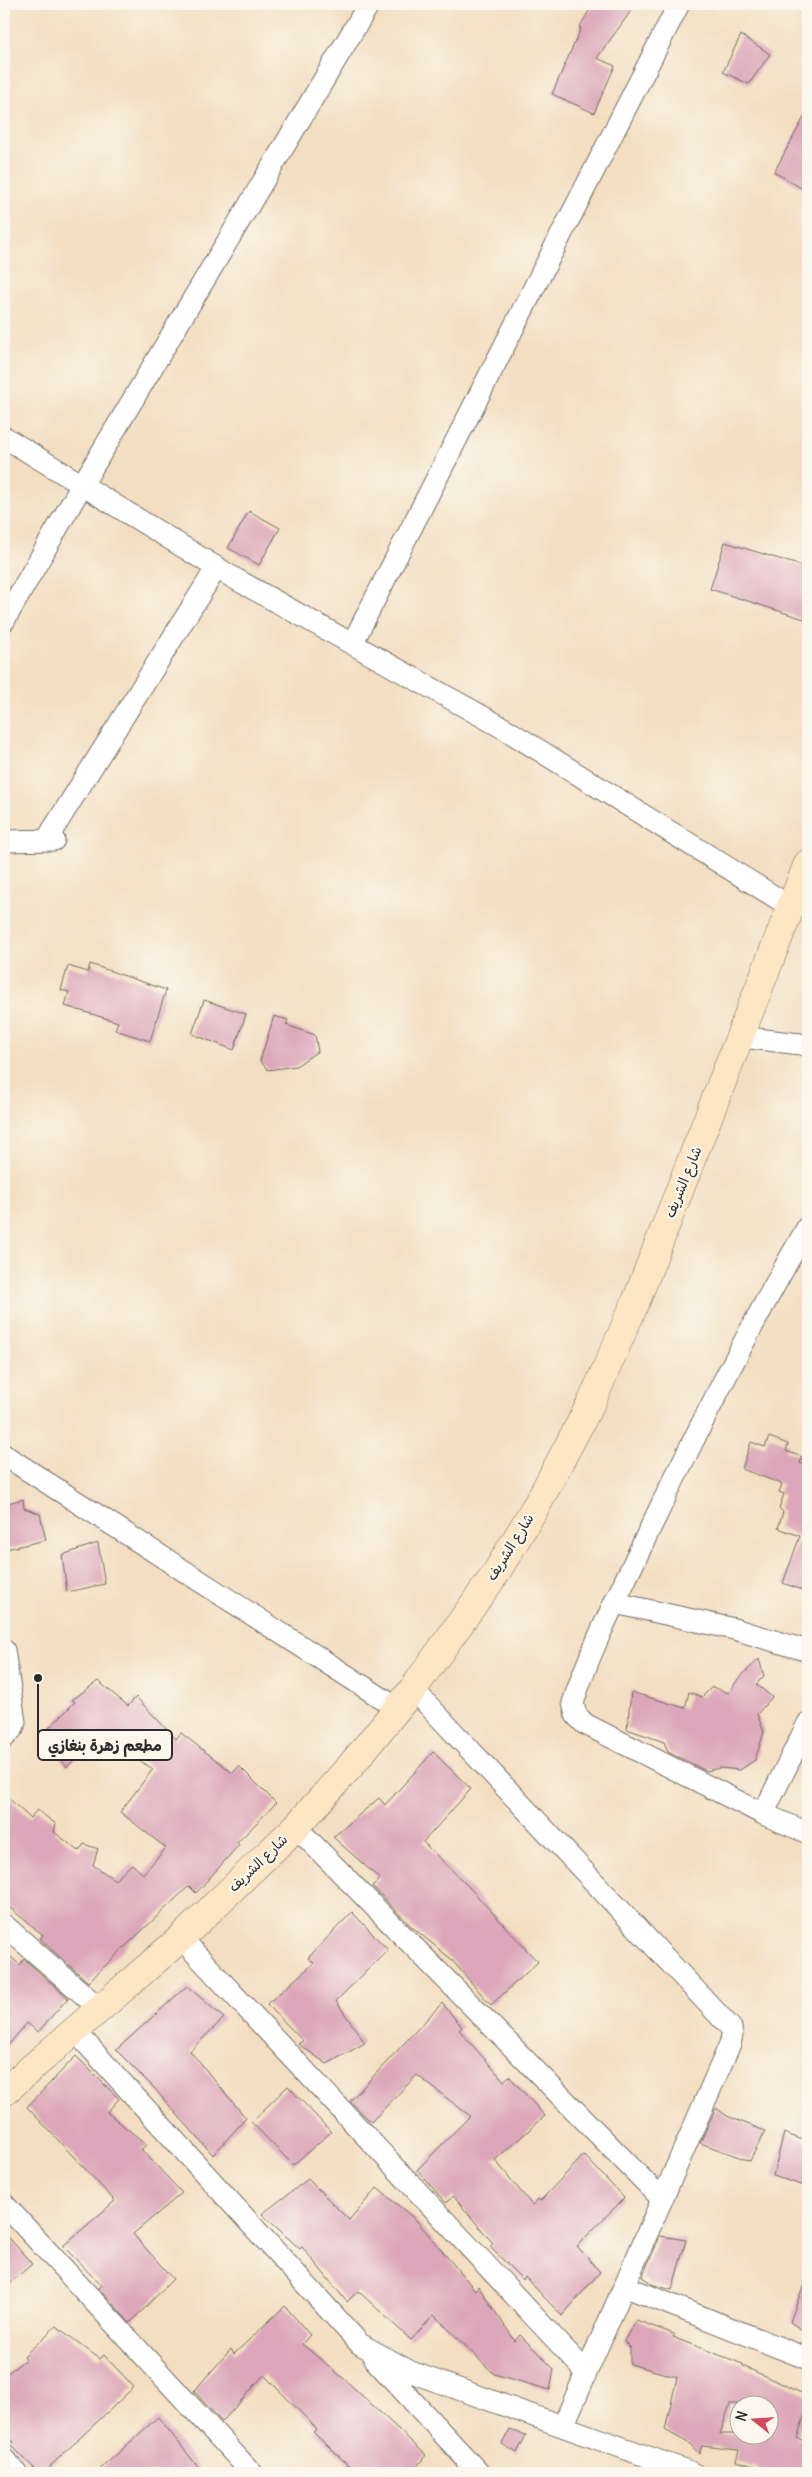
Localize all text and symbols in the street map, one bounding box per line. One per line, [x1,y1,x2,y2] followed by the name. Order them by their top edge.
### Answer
[661,1144,706,1221] street label: شارع الشريف
[482,1510,538,1584] street label: شارع الشريف
[38,1730,172,1760] callout: مطعم زهرة بنغازي
[48,1736,162,1758] text: مطعم زهرة بنغازي
[225,1830,292,1896] street label: شارع الشريف
[730,2394,780,2444] north arrow
[732,2409,752,2423] text: N

